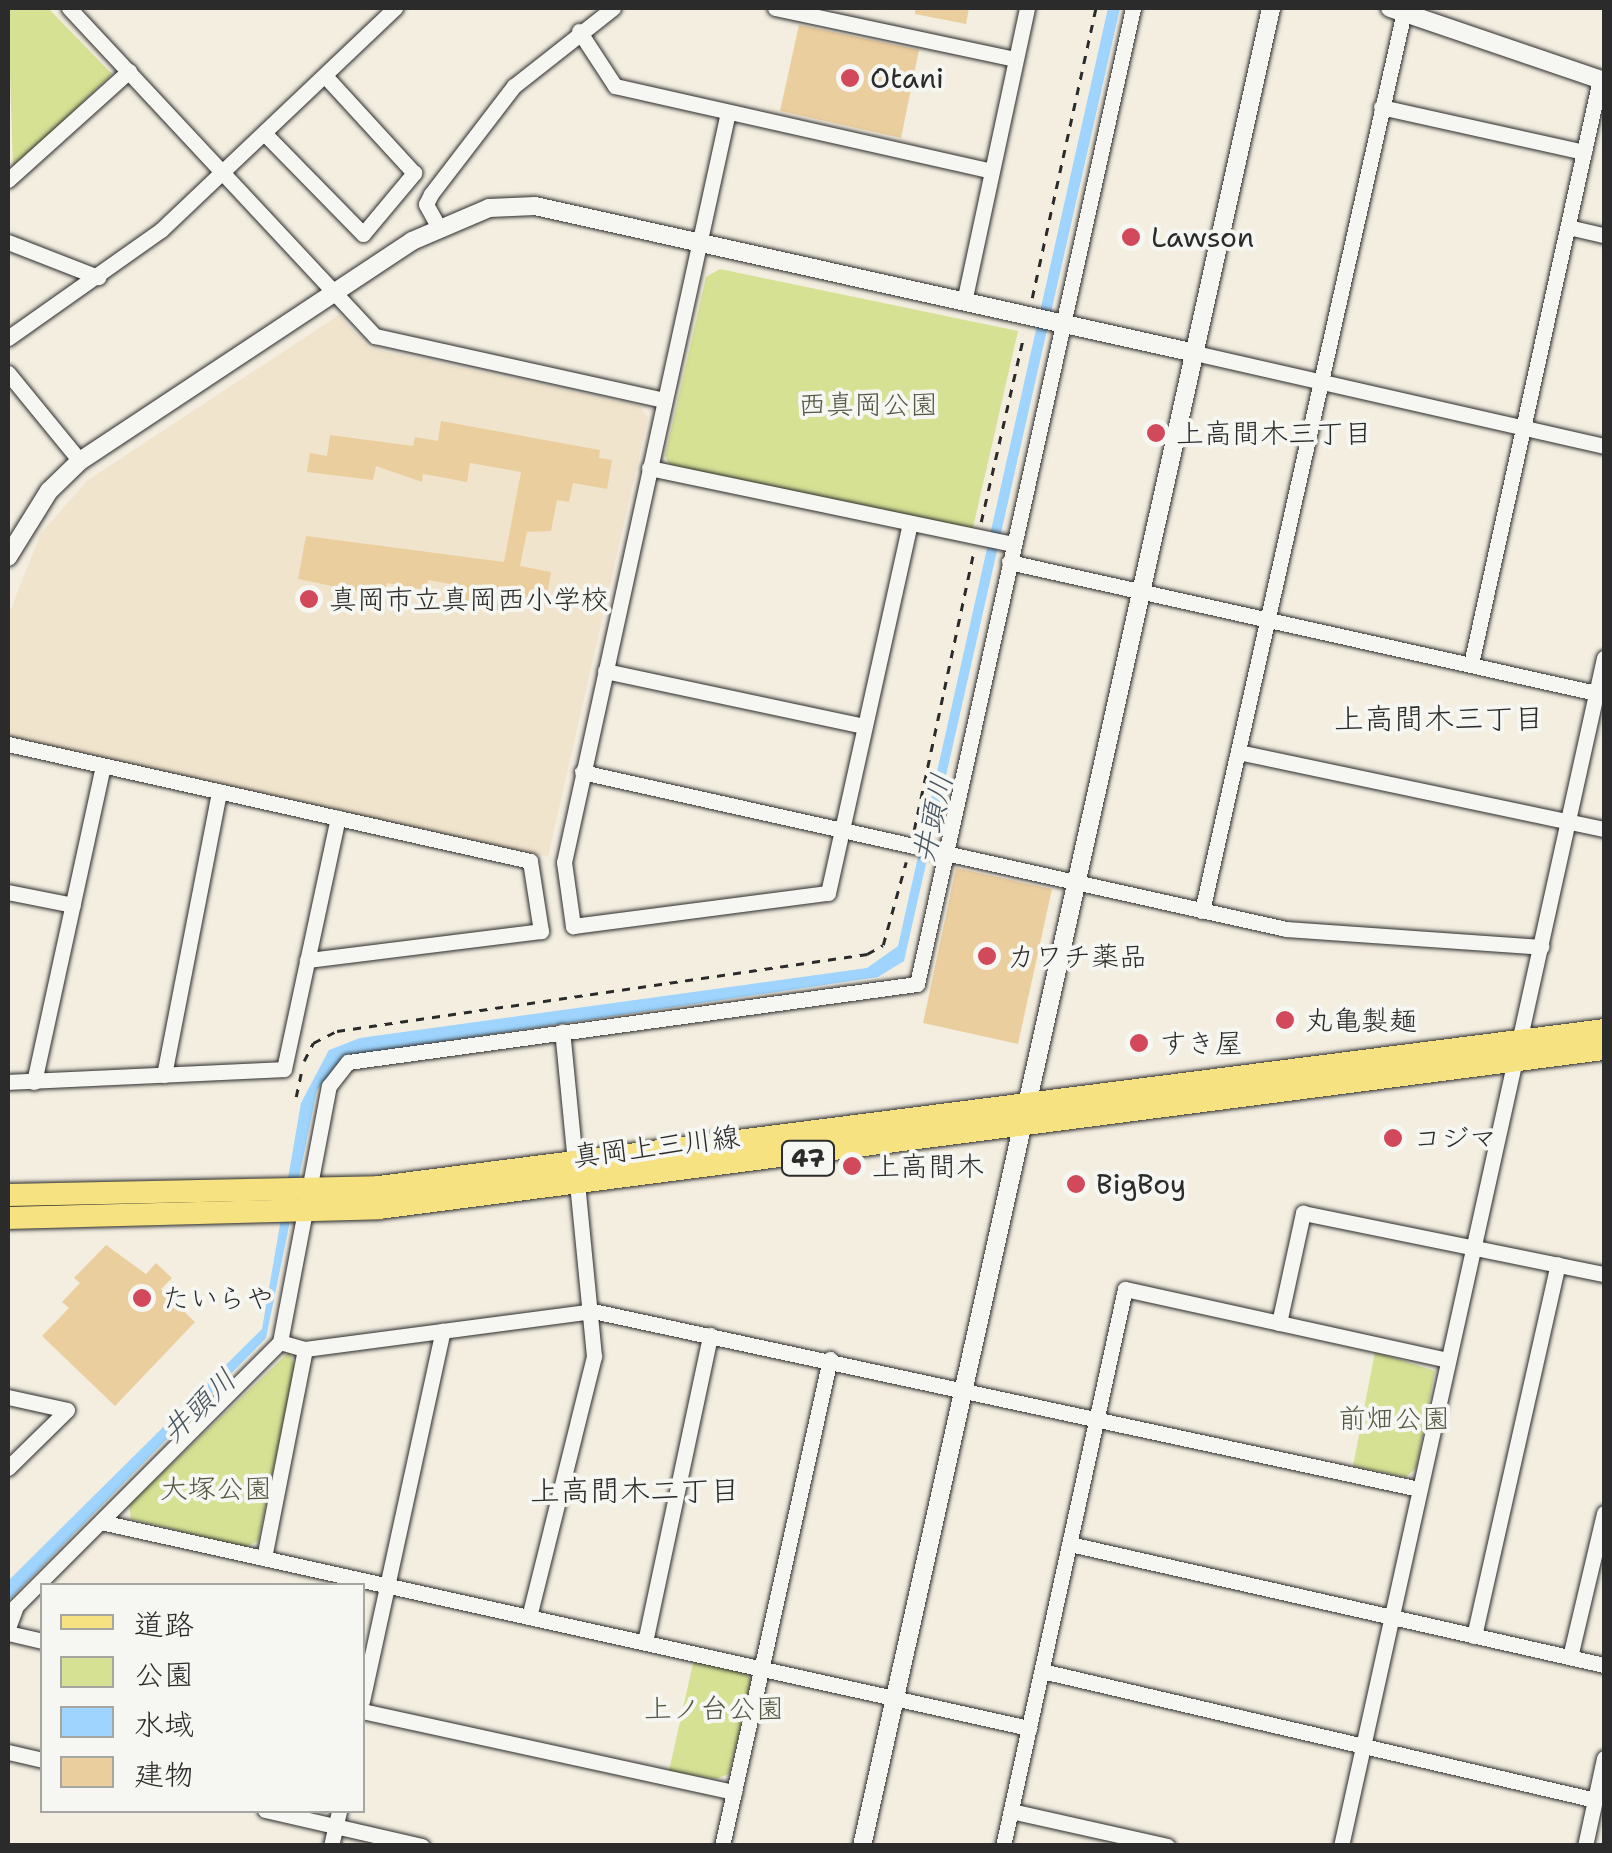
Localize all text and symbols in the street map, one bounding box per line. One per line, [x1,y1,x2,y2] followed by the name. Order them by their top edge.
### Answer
[870,61,944,95] place label: Otani
[839,67,861,89] marker: Otani
[1151,220,1254,254] place label: Lawson
[1120,226,1142,248] marker: Lawson
[798,387,938,421] park label: 西真岡公園
[1176,416,1372,450] place label: 上高間木三丁目
[1145,422,1167,444] marker: 上高間木三丁目
[329,582,609,616] place label: 真岡市立真岡西小学校
[298,588,320,610] marker: 真岡市立真岡西小学校
[1334,701,1544,737] district label: 上高間木三丁目
[905,770,961,866] water label: 井頭川
[1007,939,1147,973] place label: カワチ薬品
[976,945,998,967] marker: カワチ薬品
[1305,1003,1417,1037] place label: 丸亀製麺
[1274,1009,1296,1031] marker: 丸亀製麺
[1159,1026,1243,1060] place label: すき屋
[1128,1032,1150,1054] marker: すき屋
[571,1119,741,1173] street label: 真岡上三川線
[1413,1121,1497,1155] place label: コジマ
[1382,1127,1404,1149] marker: コジマ
[780,1138,836,1178] road number: 47
[872,1149,984,1183] place label: 上高間木
[841,1155,863,1177] marker: 上高間木
[1096,1167,1186,1201] place label: BigBoy
[1065,1173,1087,1195] marker: BigBoy
[162,1281,274,1315] place label: たいらや
[131,1287,153,1309] marker: たいらや
[154,1362,244,1450] water label: 井頭川
[1338,1401,1450,1435] park label: 前畑公園
[160,1471,272,1505] park label: 大塚公園
[530,1473,740,1509] district label: 上高間木二丁目
[40,1583,365,1813] legend
[134,1604,194,1645] text: 道路
[134,1654,194,1695] text: 公園
[644,1691,784,1725] park label: 上ノ台公園
[134,1704,194,1745] text: 水域
[134,1754,194,1795] text: 建物

